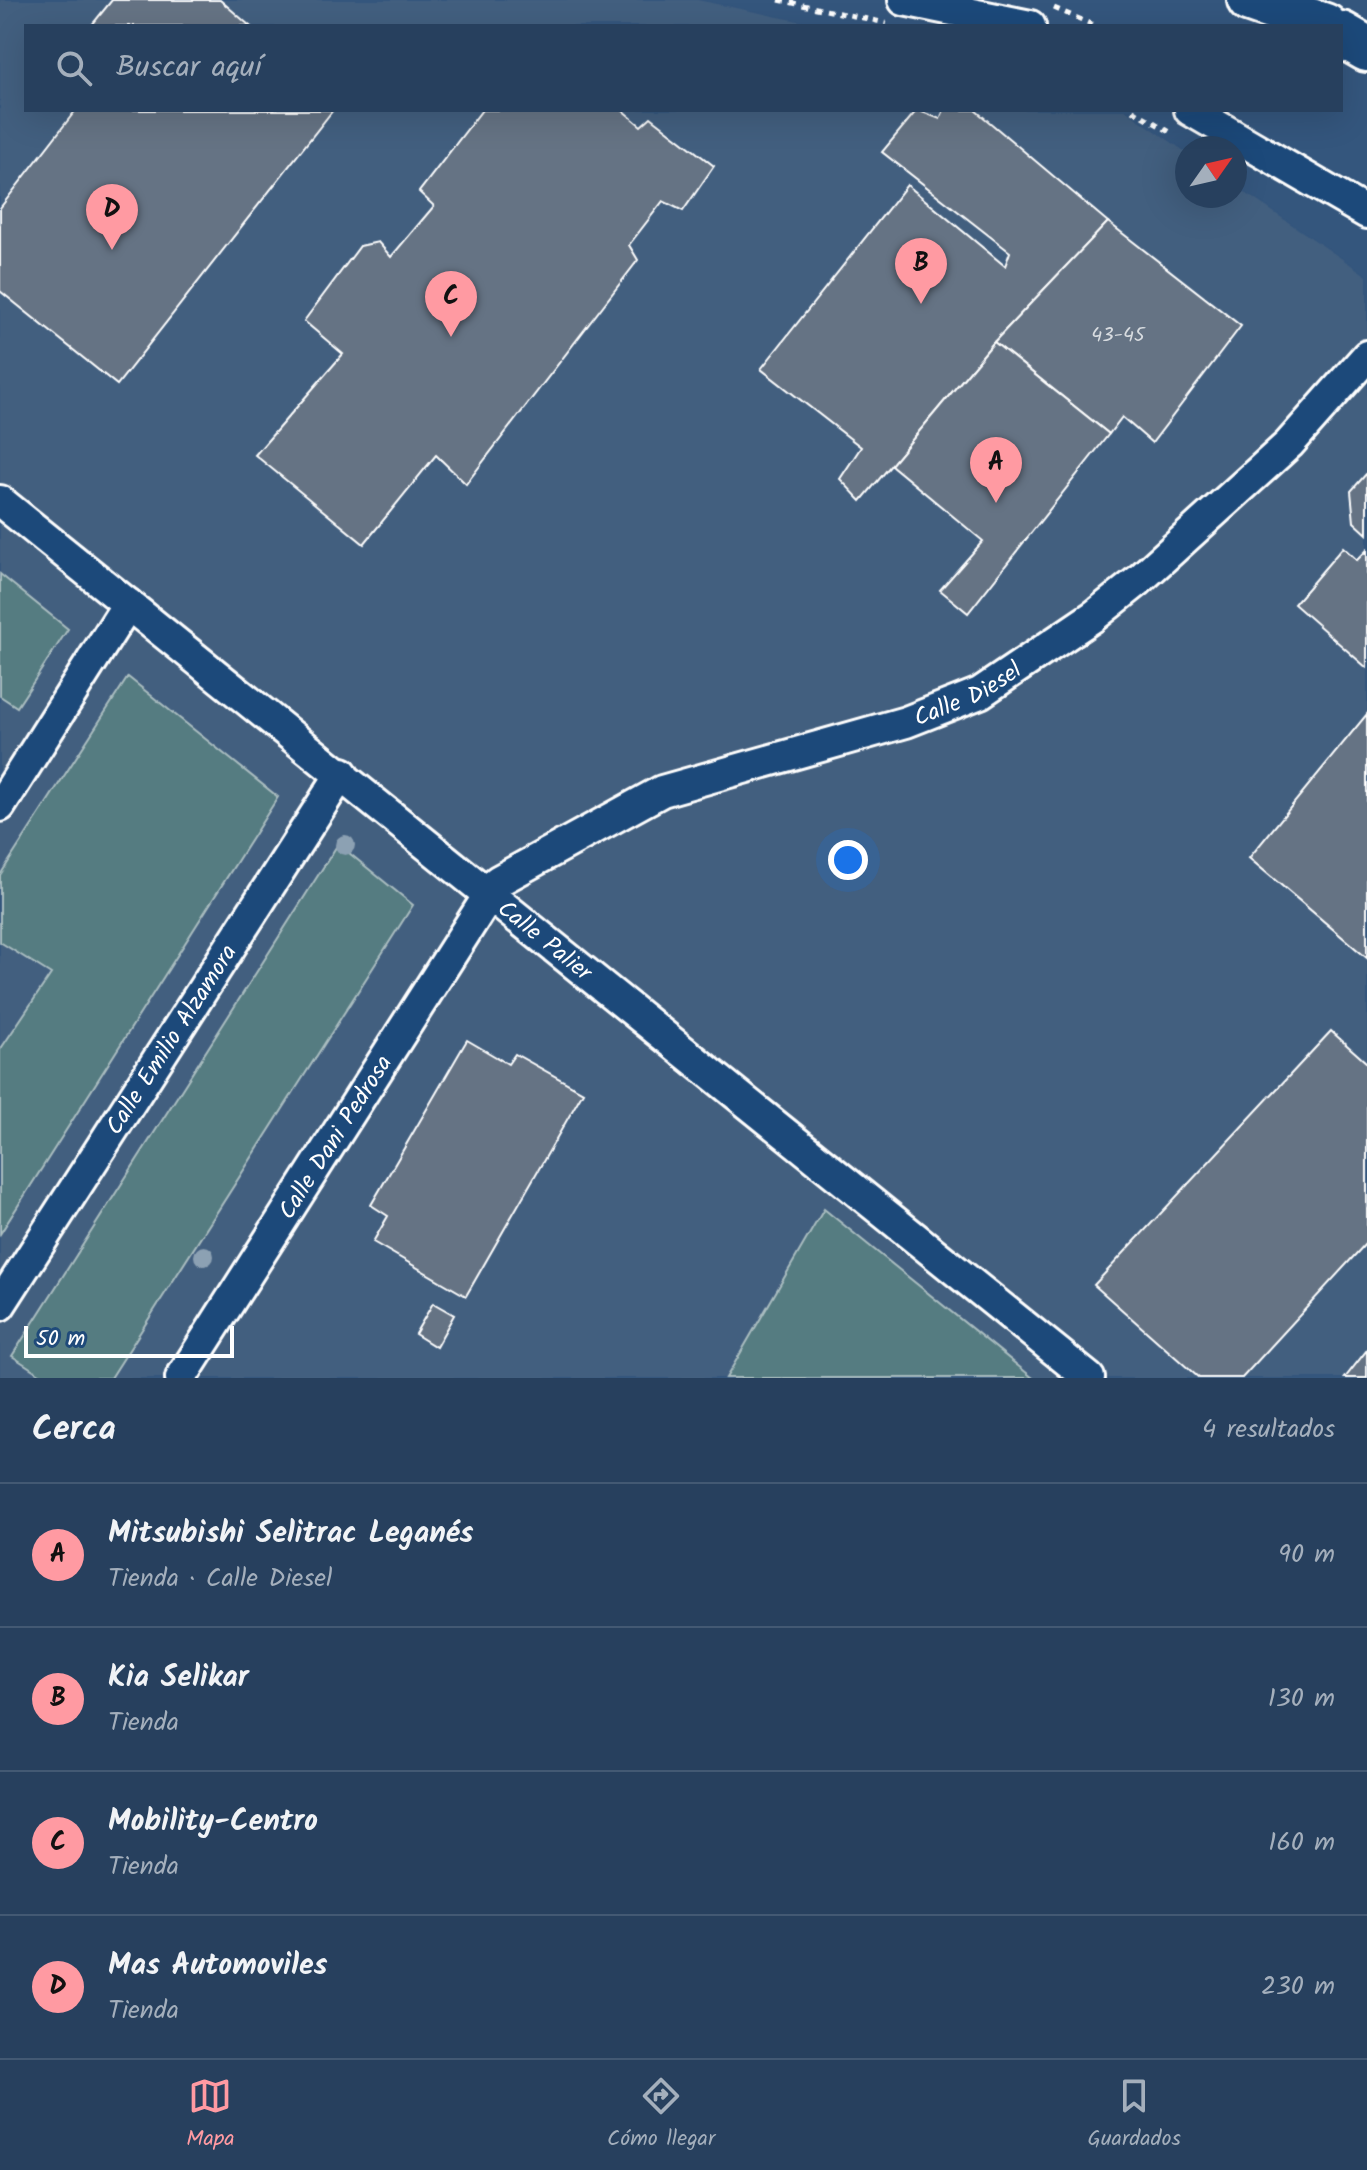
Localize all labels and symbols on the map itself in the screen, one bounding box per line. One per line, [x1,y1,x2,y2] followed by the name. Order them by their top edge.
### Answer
[1175,136,1247,208] north arrow
[86,184,138,250] pin: D
[895,238,947,304] pin: B
[425,271,477,337] pin: C
[1091,320,1146,352] house number: 43-45
[970,437,1022,503] pin: A
[908,652,1031,738] street label: Calle Diesel
[828,840,868,880] your location
[488,891,602,993] street label: Calle Palier
[96,937,248,1143] street label: Calle Emilio Alzamora
[269,1048,403,1228] street label: Calle Dani Pedrosa
[24,1322,234,1358] scale bar

